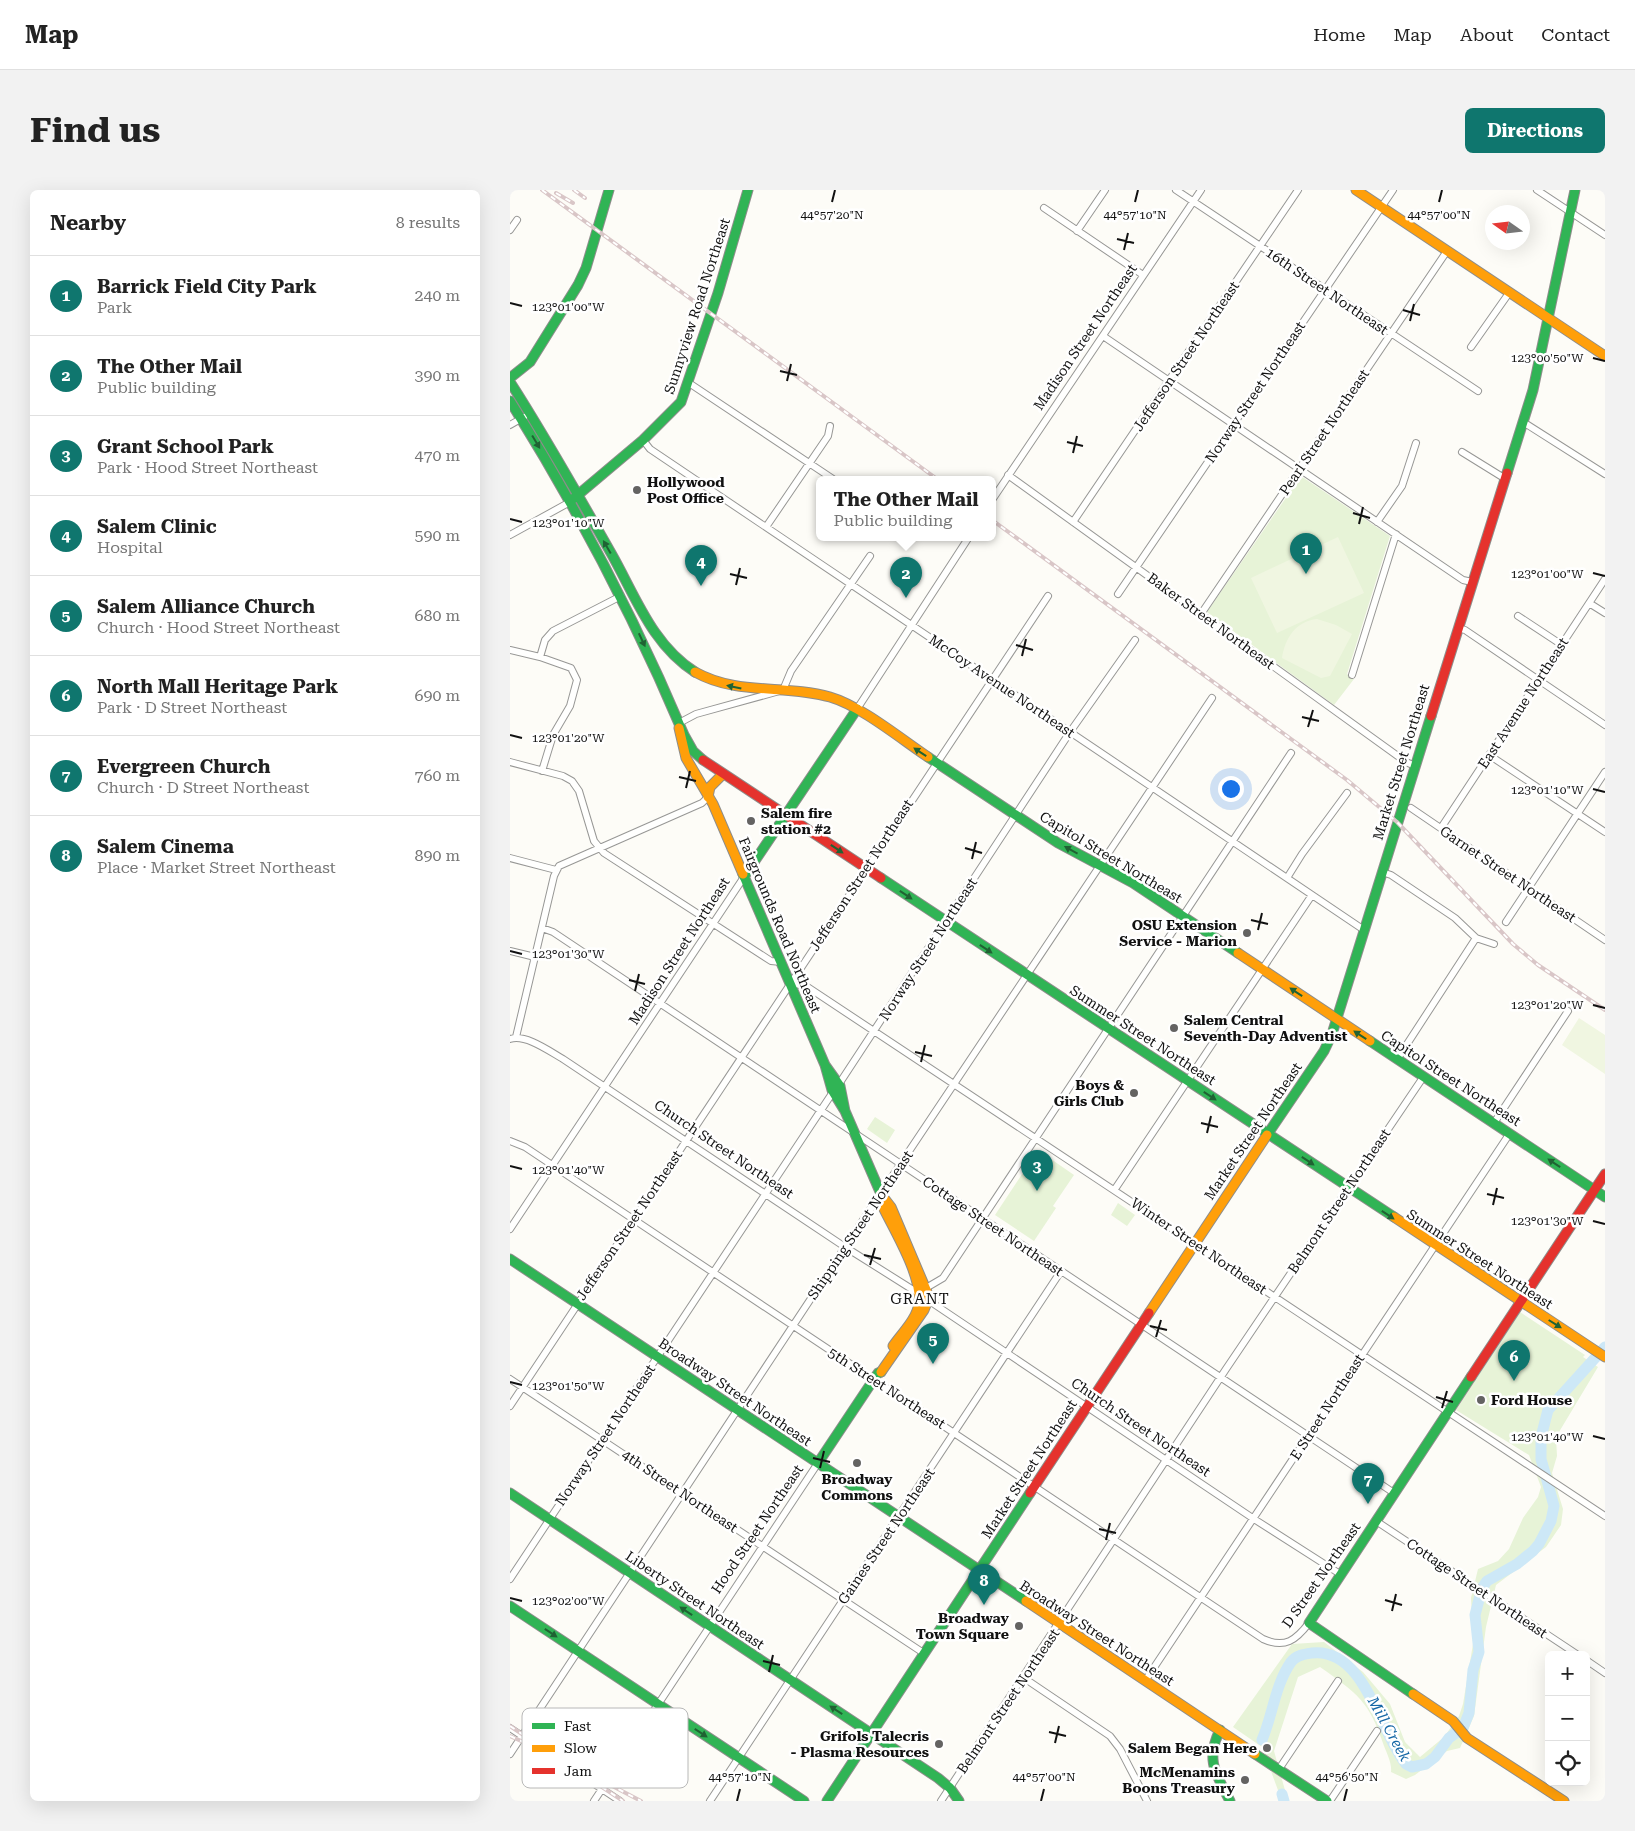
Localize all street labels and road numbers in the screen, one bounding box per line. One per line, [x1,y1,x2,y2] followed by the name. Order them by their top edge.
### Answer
[661,216,733,396] street label: Sunnyview Road Northeast
[1263,244,1391,338] street label: 16th Street Northeast
[1030,261,1140,413] street label: Madison Street Northeast
[1130,278,1242,434] street label: Jefferson Street Northeast
[1202,318,1308,466] street label: Norway Street Northeast
[1276,366,1372,498] street label: Pearl Street Northeast
[1144,570,1278,672] street label: Baker Street Northeast
[926,631,1078,741] street label: McCoy Avenue Northeast
[1475,635,1571,771] street label: East Avenue Northeast
[1370,682,1432,842] street label: Market Street Northeast
[806,796,916,954] street label: Jefferson Street Northeast
[1037,808,1185,906] street label: Capitol Street Northeast
[1437,822,1579,926] street label: Garnet Street Northeast
[736,835,824,1015] street label: Fairgrounds Road Northeast
[625,874,733,1028] street label: Madison Street Northeast
[876,875,980,1023] street label: Norway Street Northeast
[1067,982,1219,1088] street label: Summer Street Northeast
[1378,1027,1524,1129] street label: Capitol Street Northeast
[1201,1059,1305,1203] street label: Market Street Northeast
[651,1096,797,1202] street label: Church Street Northeast
[1285,1126,1393,1276] street label: Belmont Street Northeast
[573,1147,685,1303] street label: Jefferson Street Northeast
[804,1147,916,1303] street label: Shipping Street Northeast
[920,1173,1066,1279] street label: Cottage Street Northeast
[1128,1195,1270,1297] street label: Winter Street Northeast
[1404,1206,1556,1312] street label: Summer Street Northeast
[656,1335,814,1449] street label: Broadway Street Northeast
[825,1344,949,1432] street label: 5th Street Northeast
[1287,1351,1367,1463] street label: E Street Northeast
[552,1361,658,1509] street label: Norway Street Northeast
[1068,1374,1214,1480] street label: Church Street Northeast
[978,1397,1080,1541] street label: Market Street Northeast
[619,1446,741,1536] street label: 4th Street Northeast
[708,1462,806,1596] street label: Hood Street Northeast
[834,1465,938,1607] street label: Gaines Street Northeast
[1279,1519,1363,1631] street label: D Street Northeast
[1404,1535,1550,1641] street label: Cottage Street Northeast
[623,1548,767,1652] street label: Liberty Street Northeast
[1017,1577,1177,1689] street label: Broadway Street Northeast
[954,1626,1062,1776] street label: Belmont Street Northeast

